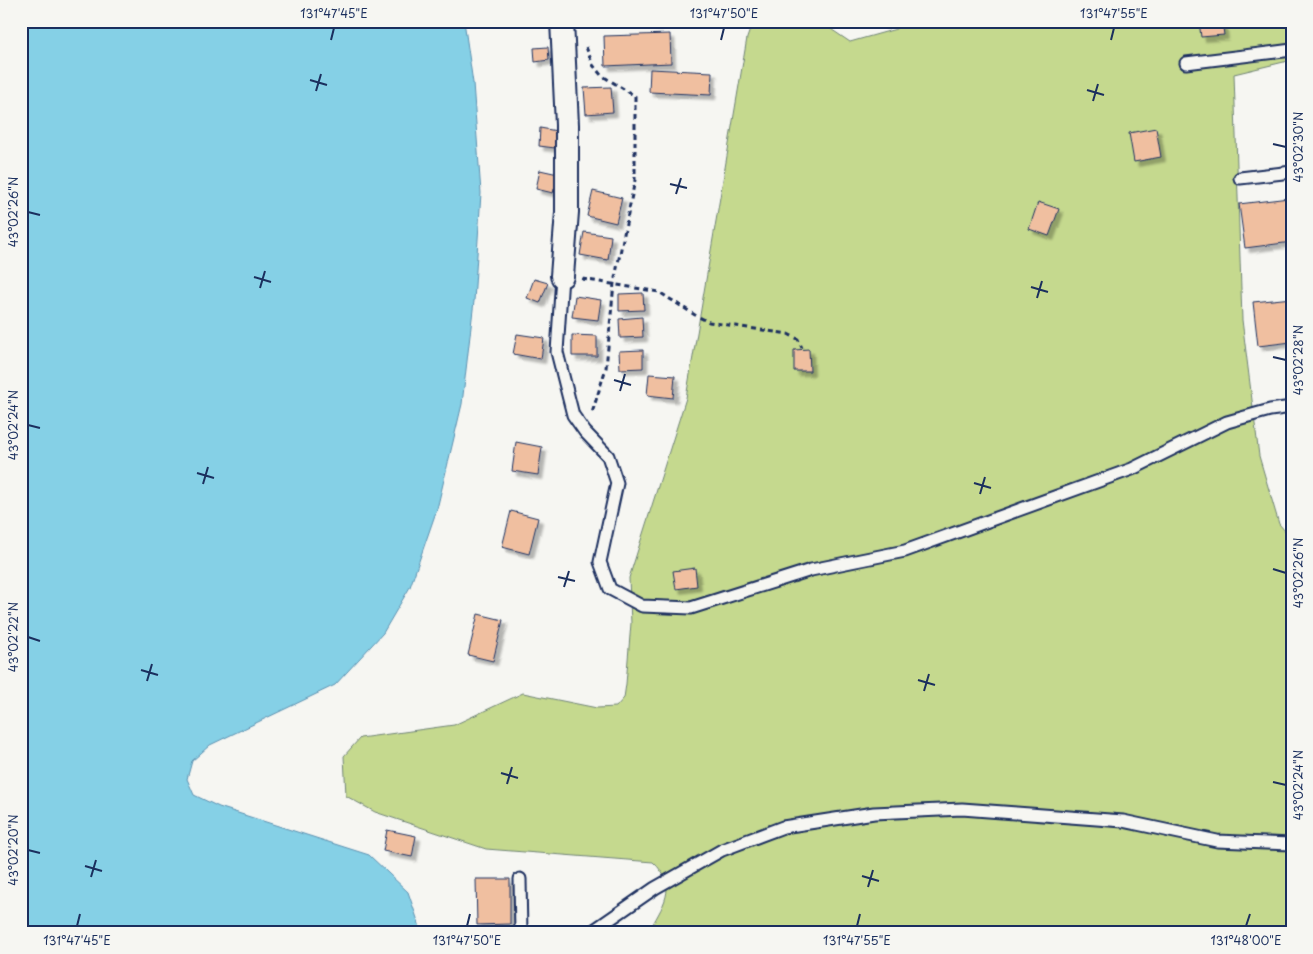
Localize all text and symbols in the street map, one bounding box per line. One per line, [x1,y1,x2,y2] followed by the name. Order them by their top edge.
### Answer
[300,4,368,22] text: 131°47'45"E
[690,4,758,22] text: 131°47'50"E
[1080,4,1148,22] text: 131°47'55"E
[1289,112,1307,182] text: 43°02'30"N
[4,177,22,247] text: 43°02'26"N
[1289,325,1307,395] text: 43°02'28"N
[4,390,22,460] text: 43°02'24"N
[1289,538,1307,608] text: 43°02'26"N
[4,602,22,672] text: 43°02'22"N
[1289,750,1307,820] text: 43°02'24"N
[4,814,22,886] text: 43°02'20"N
[43,931,111,949] text: 131°47'45"E
[433,931,501,949] text: 131°47'50"E
[823,931,891,949] text: 131°47'55"E
[1210,931,1282,949] text: 131°48'00"E

